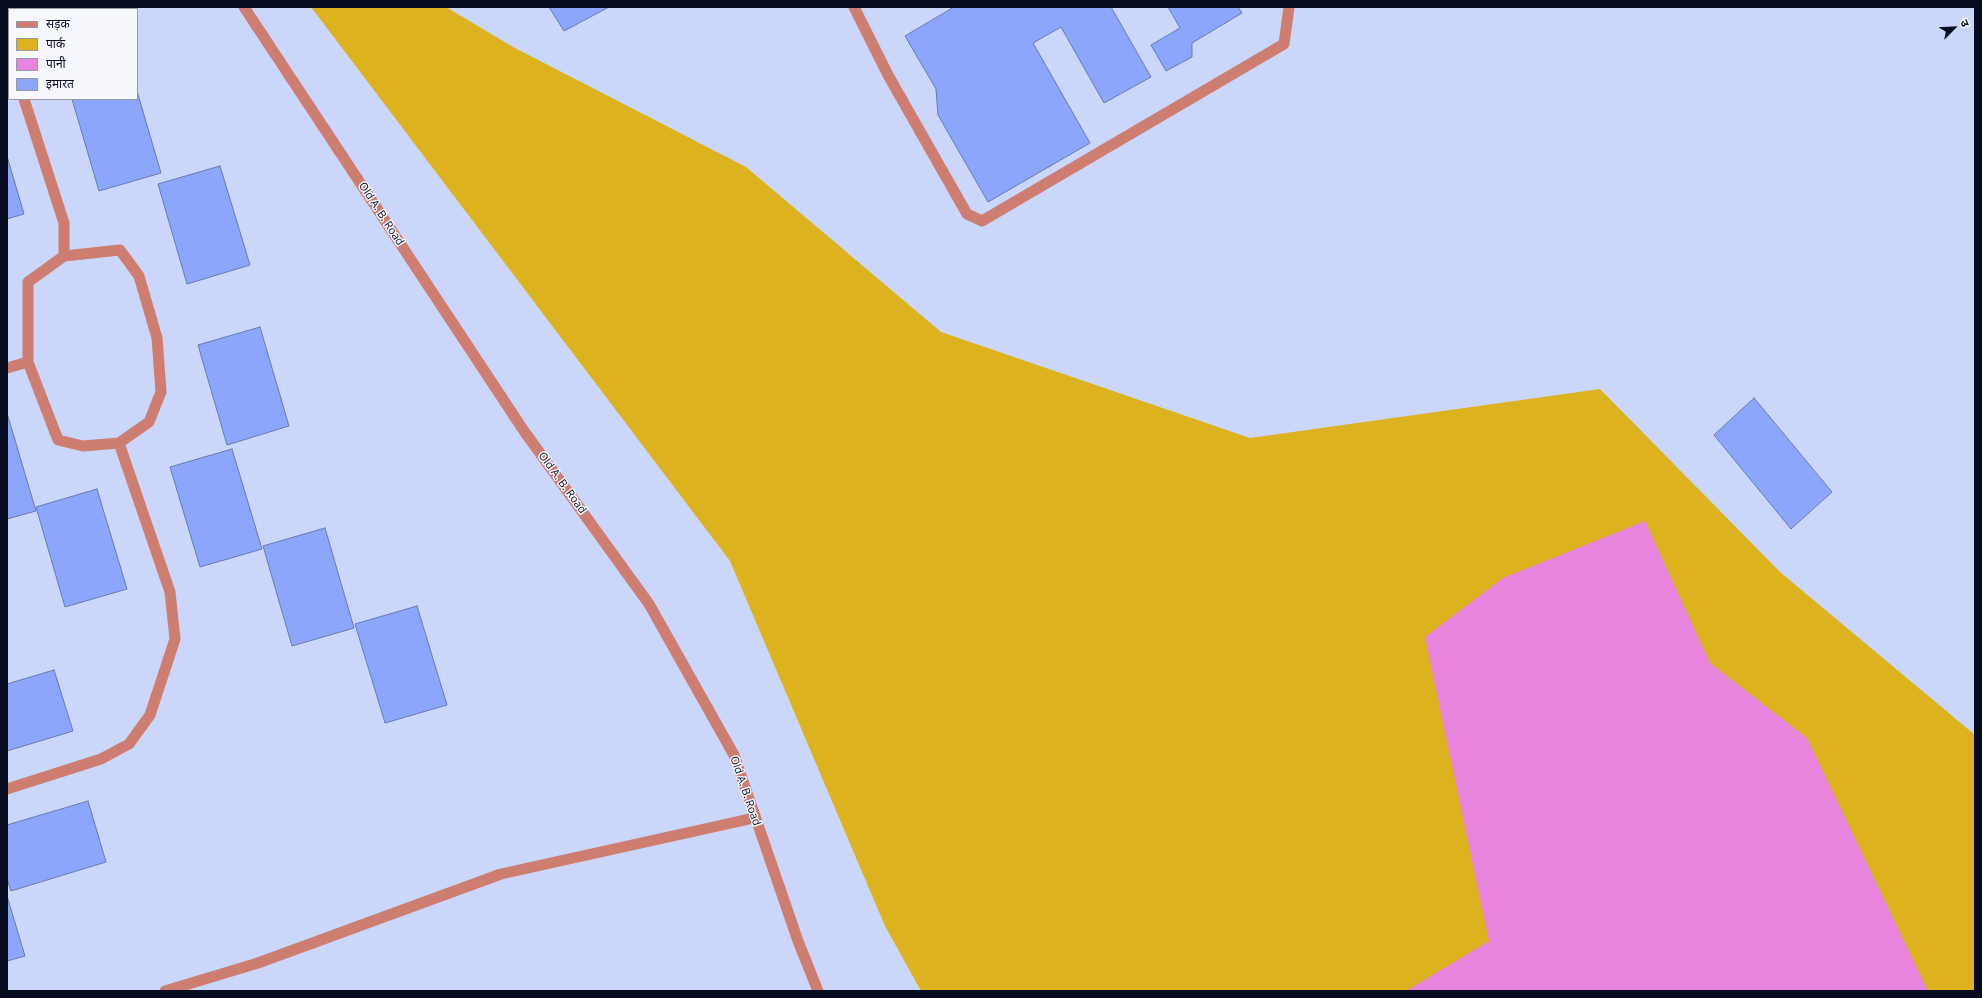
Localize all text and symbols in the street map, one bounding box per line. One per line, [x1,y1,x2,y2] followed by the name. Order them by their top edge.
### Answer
[8,8,138,100] legend
[1934,8,1974,48] north arrow
[46,15,70,32] text: सड़क
[1957,17,1974,29] text: उ
[46,35,65,52] text: पार्क
[46,55,66,72] text: पानी
[46,75,74,92] text: इमारत
[356,180,406,248] street label: Old A. B. Road
[535,450,589,516] street label: Old A. B. Road
[727,754,763,828] street label: Old A. B. Road

